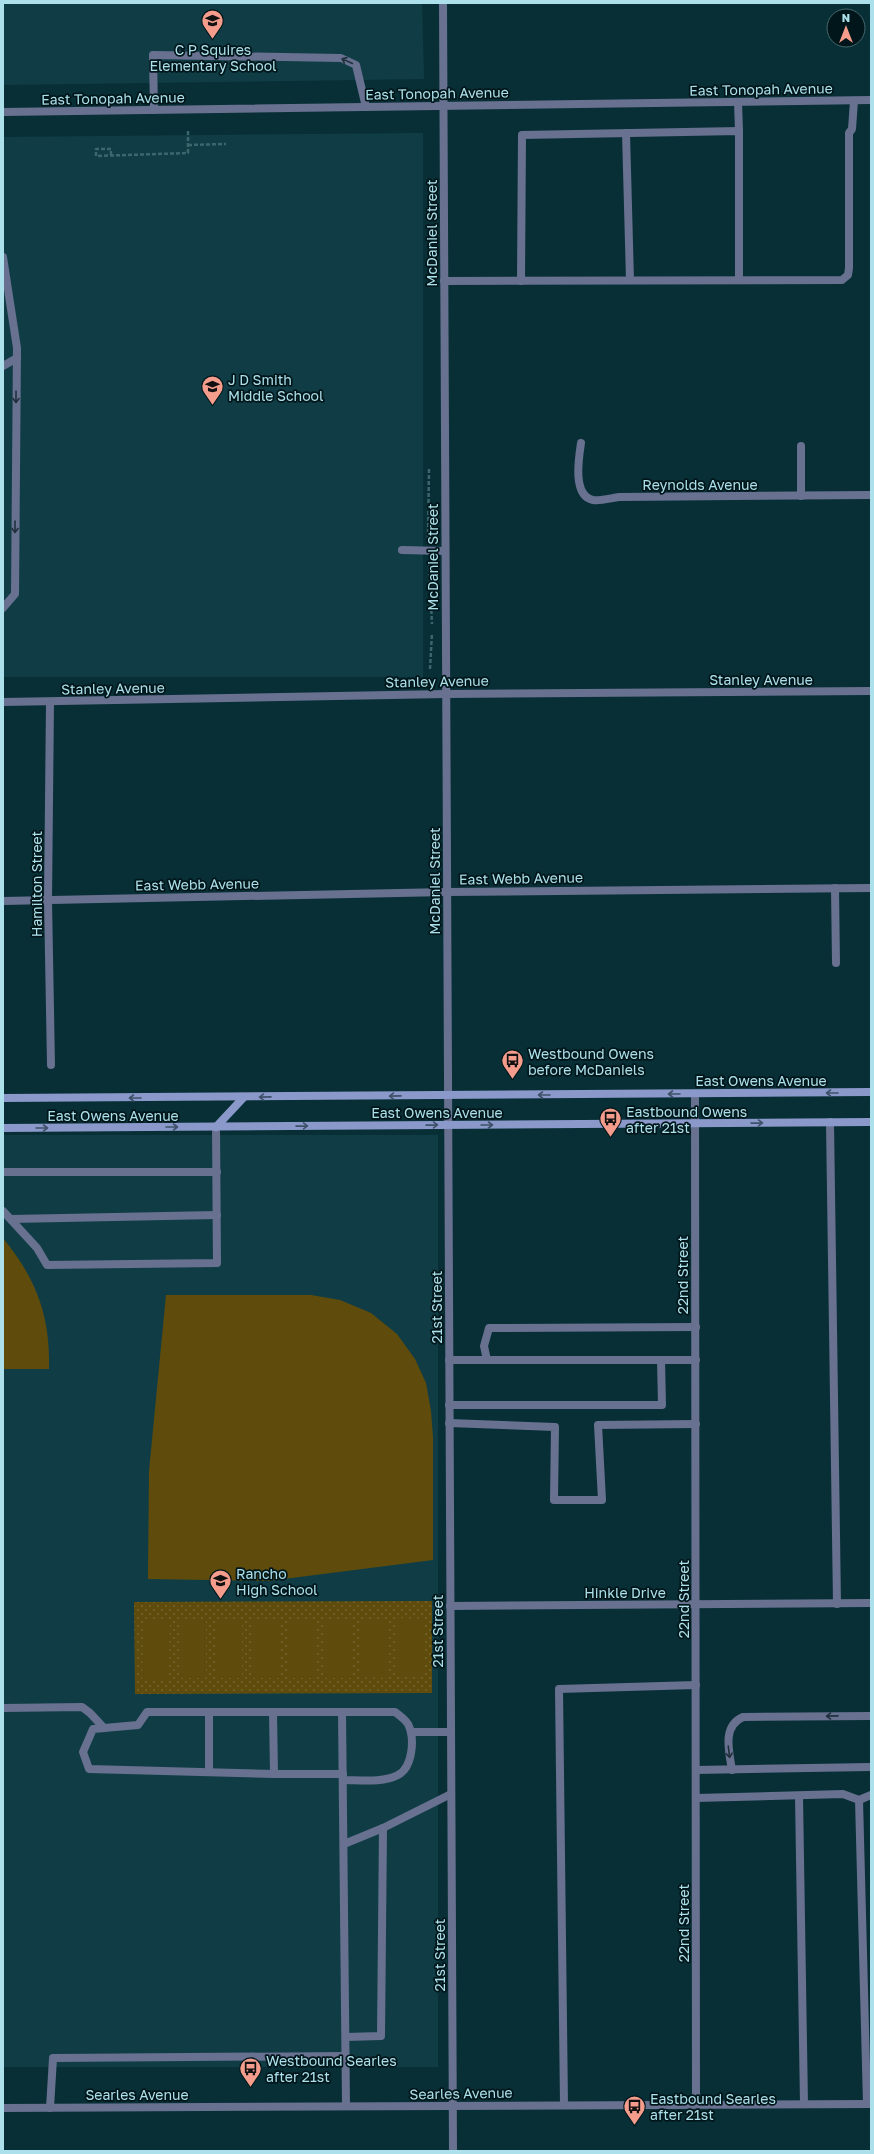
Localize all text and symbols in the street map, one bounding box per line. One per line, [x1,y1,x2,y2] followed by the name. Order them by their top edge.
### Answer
[200,8,226,41] school or university icon: C P Squires Elementary School
[826,8,866,48] north arrow
[842,11,850,24] text: N
[149,41,277,74] place label: C P Squires Elementary School
[341,57,353,64] one-way arrow
[689,79,833,99] street label: East Tonopah Avenue
[365,83,509,103] street label: East Tonopah Avenue
[41,88,185,108] street label: East Tonopah Avenue
[423,179,440,287] street label: McDaniel Street
[228,371,323,404] place label: J D Smith Middle School
[200,374,226,407] school or university icon: J D Smith Middle School
[12,390,20,403] one-way arrow
[642,476,758,493] street label: Reynolds Avenue
[424,503,441,611] street label: McDaniel Street
[11,520,19,533] one-way arrow
[709,671,813,688] street label: Stanley Avenue
[385,672,489,690] street label: Stanley Avenue
[61,679,165,697] street label: Stanley Avenue
[426,827,443,935] street label: McDaniel Street
[28,831,45,937] street label: Hamilton Street
[459,868,583,888] street label: East Webb Avenue
[135,874,259,894] street label: East Webb Avenue
[528,1045,654,1078] place label: Westbound Owens before McDaniels
[499,1048,525,1081] bus stop icon: Westbound Owens before McDaniels
[695,1072,827,1089] street label: East Owens Avenue
[826,1089,839,1097] one-way arrow
[668,1090,681,1098] one-way arrow
[538,1091,551,1099] one-way arrow
[389,1092,402,1100] one-way arrow
[259,1093,272,1101] one-way arrow
[129,1094,142,1102] one-way arrow
[626,1103,747,1136] place label: Eastbound Owens after 21st
[371,1104,503,1121] street label: East Owens Avenue
[597,1106,623,1139] bus stop icon: Eastbound Owens after 21st
[47,1107,179,1124] street label: East Owens Avenue
[750,1119,763,1127] one-way arrow
[425,1121,438,1129] one-way arrow
[480,1121,493,1129] one-way arrow
[295,1122,308,1130] one-way arrow
[165,1123,178,1131] one-way arrow
[35,1124,48,1132] one-way arrow
[674,1236,691,1314] street label: 22nd Street
[428,1271,445,1343] street label: 21st Street
[675,1560,692,1638] street label: 22nd Street
[236,1565,318,1598] place label: Rancho High School
[207,1568,233,1601] school or university icon: Rancho High School
[584,1584,666,1601] street label: Hinkle Drive
[429,1595,446,1667] street label: 21st Street
[826,1712,839,1720] one-way arrow
[726,1745,733,1758] one-way arrow
[675,1884,692,1962] street label: 22nd Street
[431,1919,448,1991] street label: 21st Street
[266,2052,397,2085] place label: Westbound Searles after 21st
[238,2055,264,2088] bus stop icon: Westbound Searles after 21st
[409,2084,513,2102] street label: Searles Avenue
[85,2086,189,2103] street label: Searles Avenue
[650,2090,776,2123] place label: Eastbound Searles after 21st
[621,2093,647,2126] bus stop icon: Eastbound Searles after 21st

